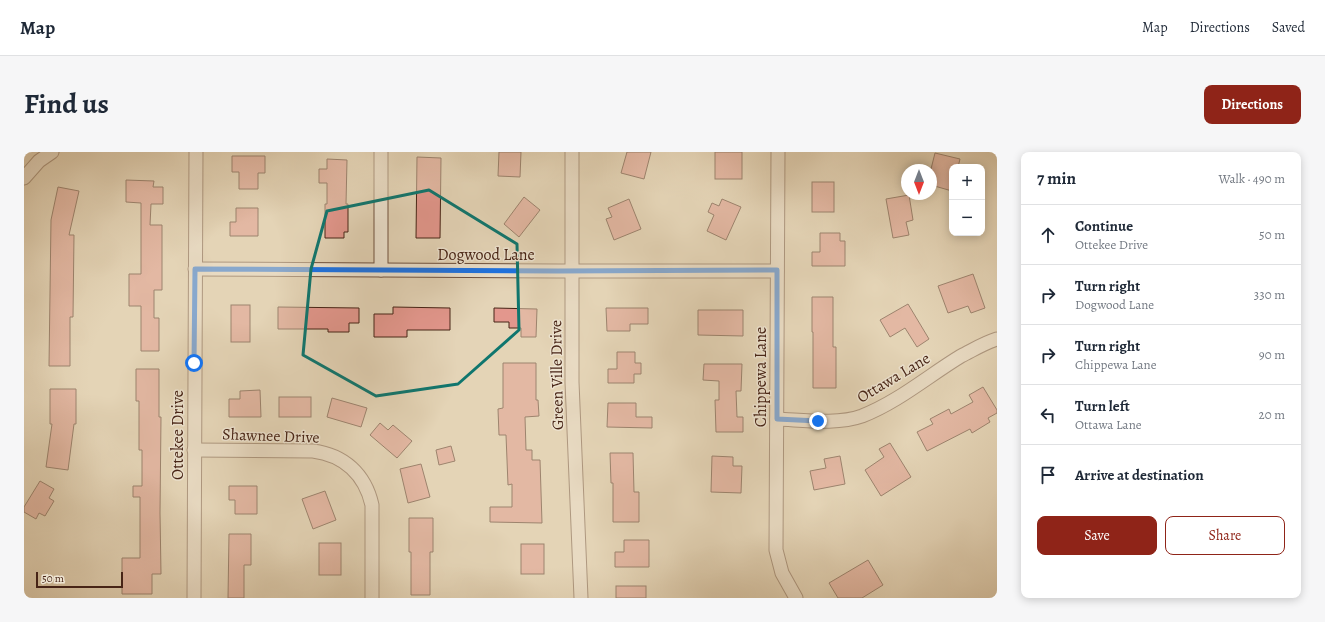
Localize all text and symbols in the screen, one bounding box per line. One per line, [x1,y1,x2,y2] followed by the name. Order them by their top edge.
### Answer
[20,15,55,41] text: Map
[1142,18,1168,37] text: Map
[1190,18,1250,37] text: Directions
[1272,18,1305,37] text: Saved
[24,85,109,123] text: Find us
[1204,85,1301,124] button: Directions
[901,164,937,200] north arrow
[949,164,985,236] map controls
[949,164,985,200] button: +
[1037,167,1076,190] text: 7 min
[1218,170,1285,187] text: Walk · 490 m
[949,200,985,236] button: −
[1075,216,1133,236] text: Continue
[1037,224,1059,246] icon: ahead
[1259,226,1285,243] text: 50 m
[1075,236,1148,253] text: Ottekee Drive
[437,244,535,266] street label: Dogwood Lane
[1075,276,1140,296] text: Turn right
[1037,284,1059,306] icon: right
[1254,286,1285,303] text: 330 m
[1075,296,1154,313] text: Dogwood Lane
[545,320,569,430] street label: Green Ville Drive
[750,327,772,427] street label: Chippewa Lane
[1075,336,1140,356] text: Turn right
[1037,344,1059,366] icon: right
[1259,346,1285,363] text: 90 m
[853,347,934,408] street label: Ottawa Lane
[185,354,203,372] route start
[1075,356,1156,373] text: Chippewa Lane
[167,390,189,480] street label: Ottekee Drive
[1075,396,1130,416] text: Turn left
[1037,404,1059,426] icon: left
[1259,406,1285,423] text: 20 m
[809,412,827,430] route end
[1075,416,1142,433] text: Ottawa Lane
[222,423,320,449] street label: Shawnee Drive
[1037,464,1059,486] icon: arrive
[1075,465,1204,485] text: Arrive at destination
[1037,516,1157,555] button: Save
[1165,516,1285,555] button: Share
[36,570,123,589] scale bar
[42,571,64,586] text: 50 m

